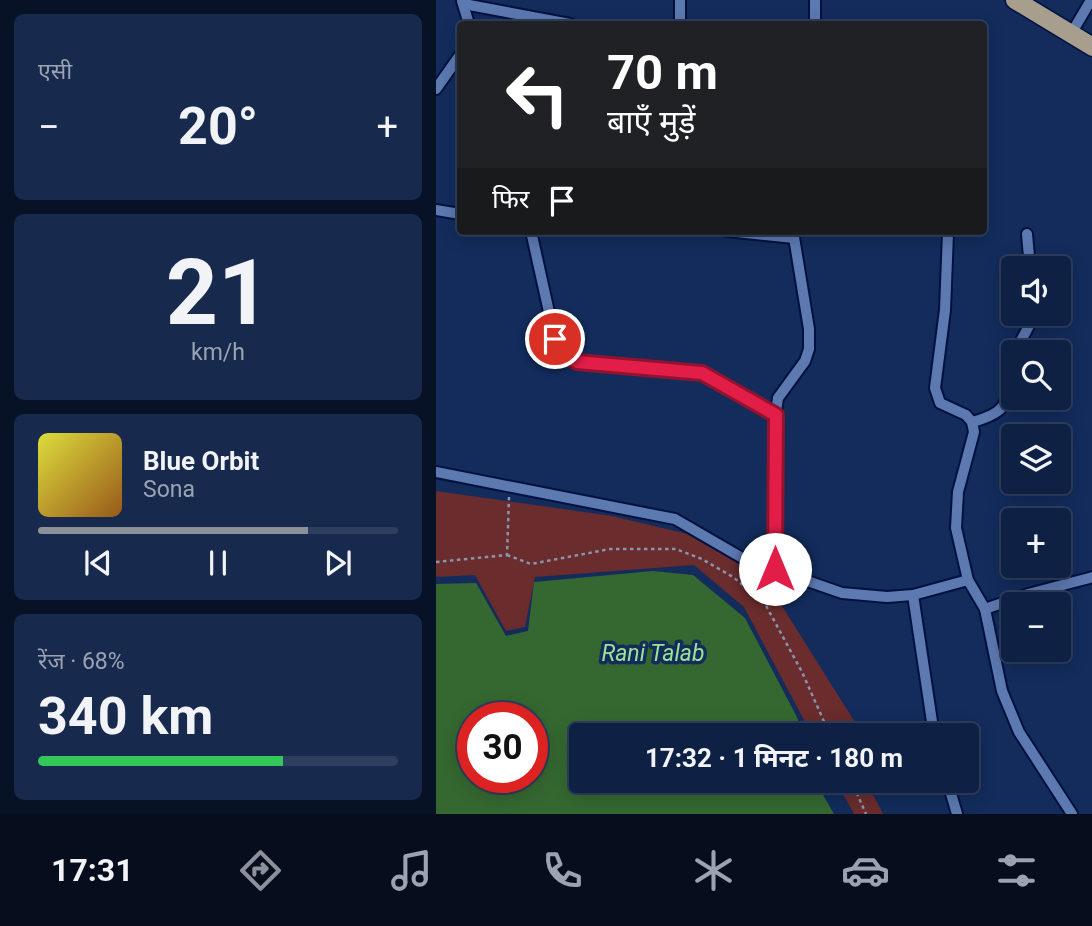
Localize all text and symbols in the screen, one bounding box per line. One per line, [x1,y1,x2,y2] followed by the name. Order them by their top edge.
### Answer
[607,44,718,101] text: 70 m
[492,49,583,140] icon: left
[38,58,72,85] text: एसी
[178,96,258,157] text: 20°
[607,103,695,141] text: बाएँ मुड़ें
[38,105,60,149] text: −
[376,105,398,149] text: +
[543,182,581,220] icon: arrive
[492,184,529,214] text: फिर
[166,240,270,346] text: 21
[1001,256,1071,662] map controls
[1001,256,1071,326] button: sound
[525,309,585,369] pin
[536,320,574,358] icon: arrive
[191,339,245,366] text: km/h
[1001,340,1071,410] button: search
[1001,424,1071,494] button: layers
[143,446,259,476] text: Blue Orbit
[143,476,195,503] text: Sona
[1001,508,1071,578] button: +
[738,532,812,606] position arrow
[79,544,117,582] icon: previous
[199,544,237,582] icon: pause
[319,544,357,582] icon: next
[1001,592,1071,662] button: −
[601,640,705,667] water label: Rani Talab
[38,648,125,675] text: रेंज · 68%
[38,686,213,747] text: 340 km
[457,702,548,793] speed limit sign: 30
[645,743,903,773] text: 17:32 · 1 मिनट · 180 m
[236,846,285,895] icon: directions
[387,846,436,895] icon: music
[538,846,587,895] icon: phone
[689,846,738,895] icon: climate
[841,846,890,895] icon: car
[992,846,1041,895] icon: filters
[51,851,134,889] text: 17:31

